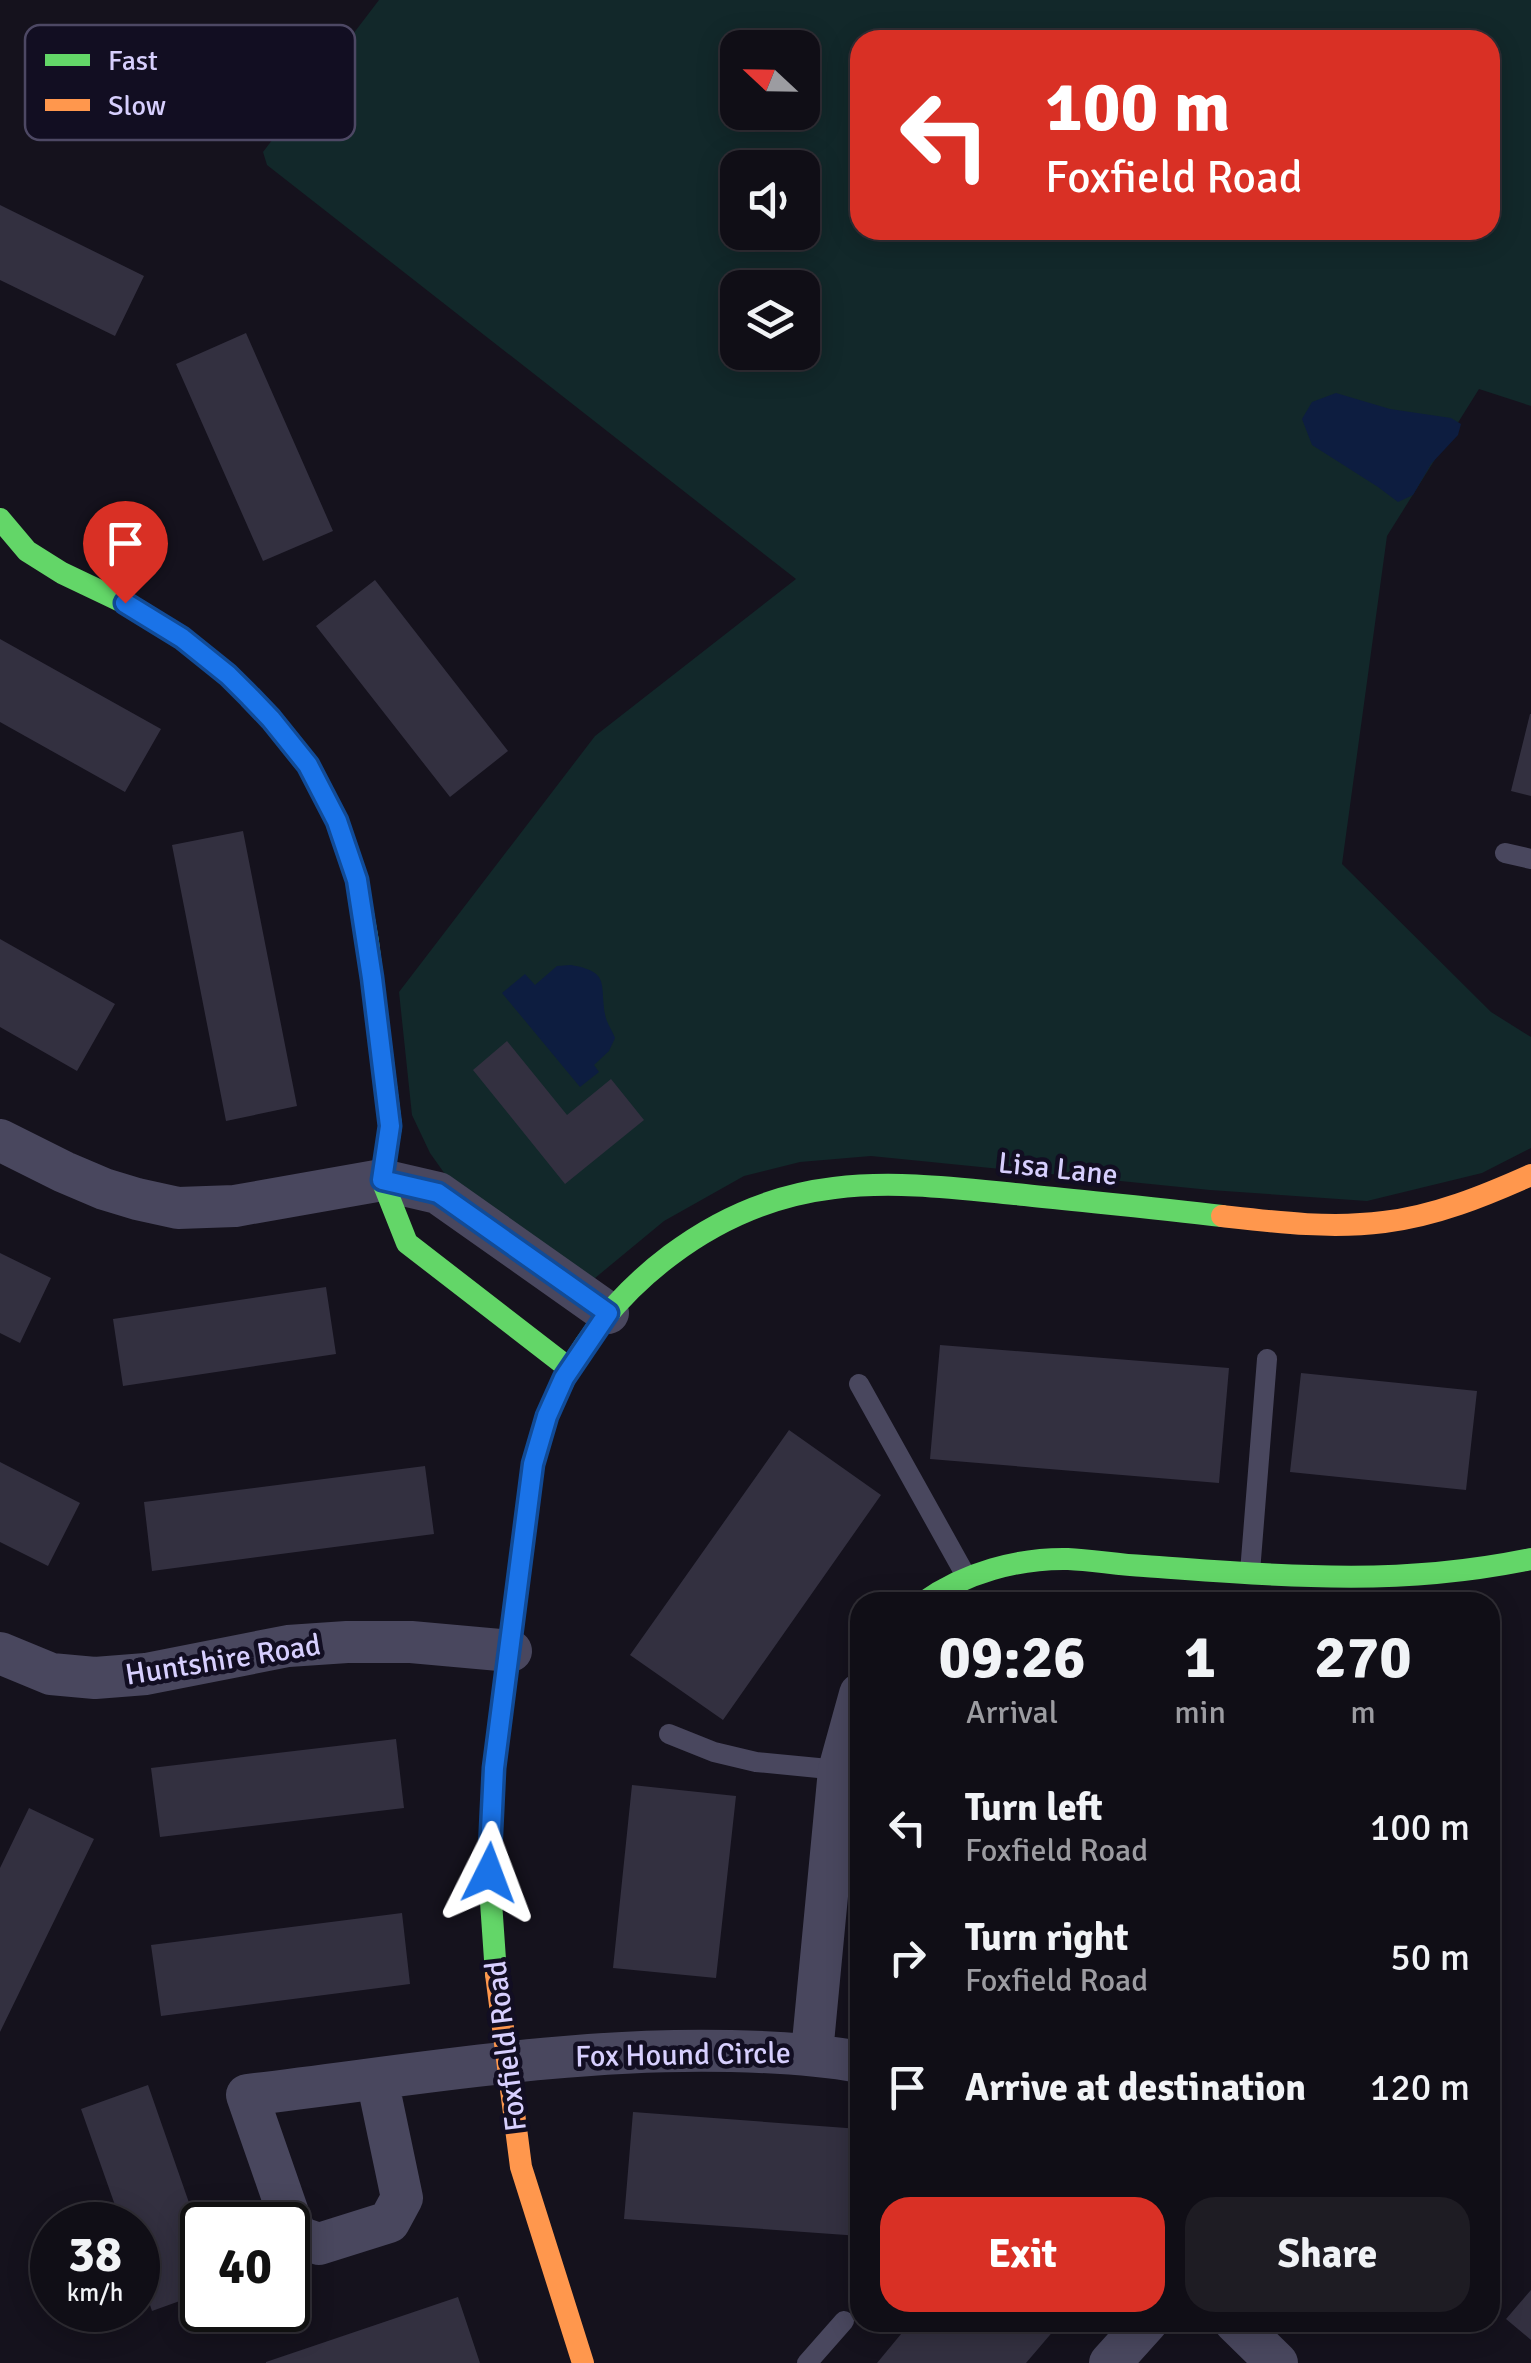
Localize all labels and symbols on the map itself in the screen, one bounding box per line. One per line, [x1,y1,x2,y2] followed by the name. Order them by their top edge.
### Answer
[25,25,355,140] legend
[720,30,820,130] north arrow
[108,44,158,78] text: Fast
[108,89,166,123] text: Slow
[83,501,168,604] pin
[996,1144,1120,1194] street label: Lisa Lane
[123,1626,323,1694] street label: Huntshire Road
[437,1821,541,1925] position arrow
[477,1959,535,2133] street label: Foxfield Road
[575,2035,791,2075] street label: Fox Hound Circle
[180,2202,310,2332] speed limit sign: 40

